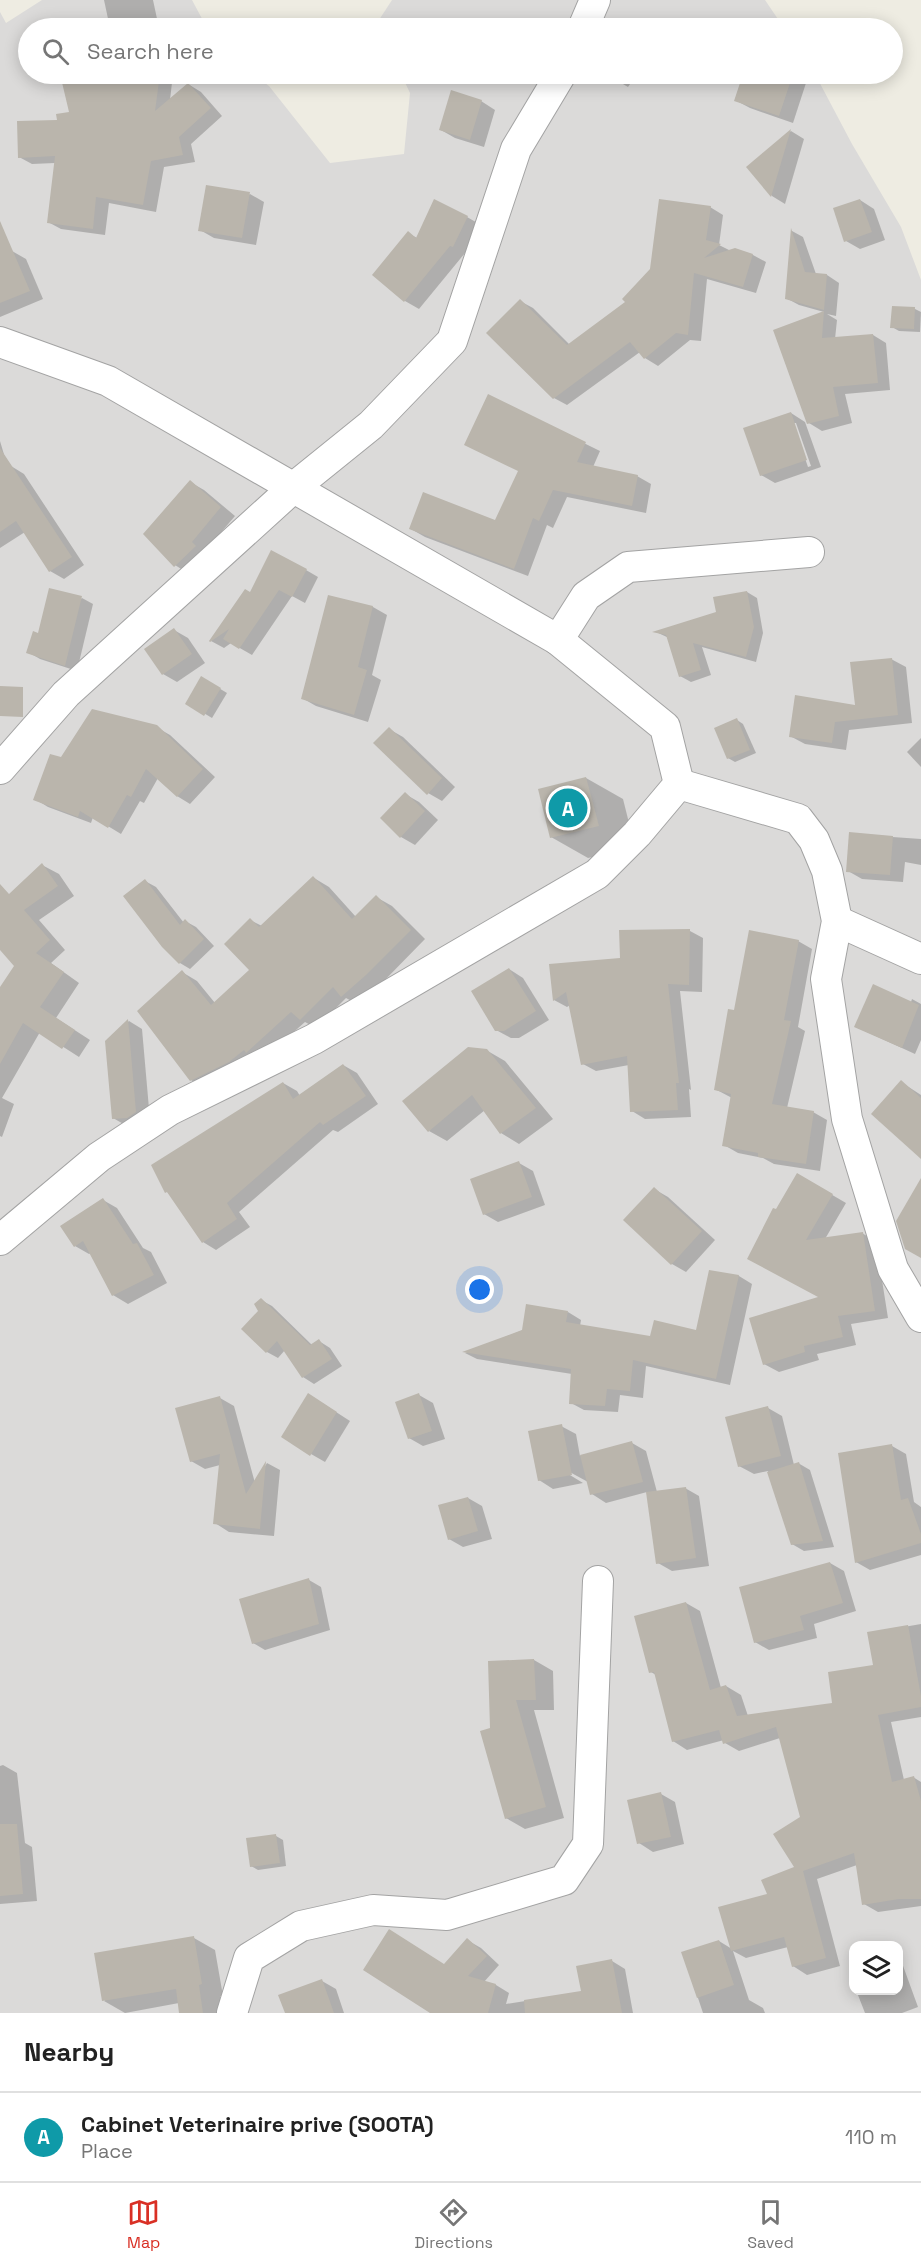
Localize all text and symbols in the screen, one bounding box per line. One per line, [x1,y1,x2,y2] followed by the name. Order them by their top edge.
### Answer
[18,18,903,84] search box
[39,35,72,68] icon: search
[87,37,214,65] text: Search here
[548,786,588,830] pin: A
[465,1275,494,1304] your location
[849,1941,903,1995] map controls
[849,1941,903,1995] button: layers
[24,2035,114,2069] text: Nearby
[81,2110,434,2138] text: Cabinet Veterinaire prive (SOOTA)
[37,2124,50,2150] text: A
[845,2124,897,2150] text: 110 m
[81,2138,133,2164] text: Place
[127,2196,160,2253] tab: Map
[415,2196,493,2253] tab: Directions
[747,2196,794,2253] tab: Saved

